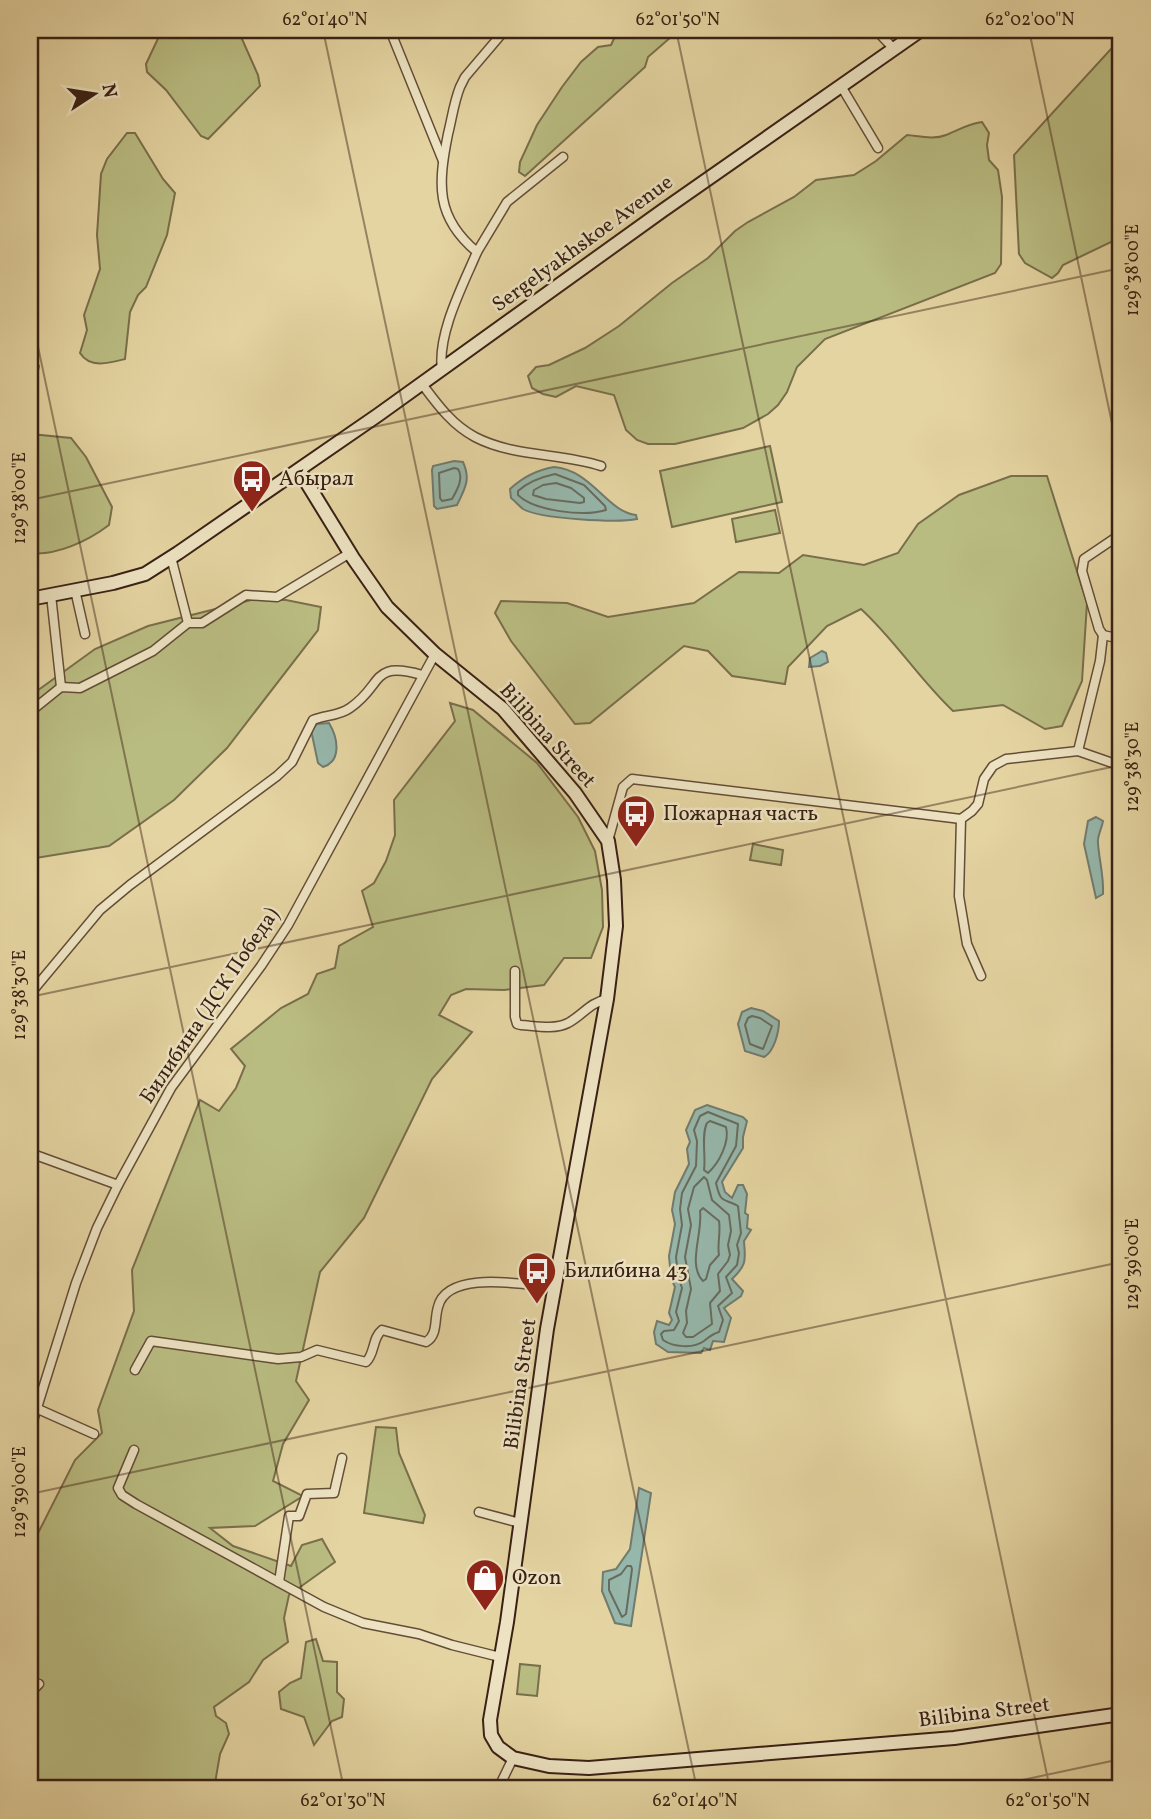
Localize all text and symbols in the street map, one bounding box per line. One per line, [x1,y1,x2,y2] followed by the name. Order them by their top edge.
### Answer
[282,8,368,33] text: 62°01'40"N
[636,8,720,33] text: 62°01'50"N
[985,8,1075,33] text: 62°02'00"N
[60,60,130,130] north arrow
[95,81,123,101] text: N
[487,168,679,320] street label: Sergelyakhskoe Avenue
[1121,224,1146,316] text: 129°38'00"E
[8,452,33,544] text: 129°38'00"E
[231,458,273,513] bus stop icon: Абырал
[279,465,354,494] place label: Абырал
[492,677,602,795] street label: Bilibina Street
[1121,722,1146,812] text: 129°38'30"E
[615,793,657,848] bus stop icon: Пожарная часть
[663,800,818,829] place label: Пожарная часть
[133,902,287,1110] street label: Билибина (ДСК Победа)
[8,950,33,1040] text: 129°38'30"E
[1121,1218,1146,1310] text: 129°39'00"E
[516,1250,558,1305] bus stop icon: Билибина 43
[564,1257,688,1286] place label: Билибина 43
[497,1317,545,1451] street label: Bilibina Street
[8,1446,33,1538] text: 129°39'00"E
[464,1557,506,1612] shop icon: Ozon
[512,1564,562,1593] place label: Ozon
[917,1691,1051,1735] street label: Bilibina Street
[300,1789,386,1814] text: 62°01'30"N
[652,1789,738,1814] text: 62°01'40"N
[1006,1789,1090,1814] text: 62°01'50"N

